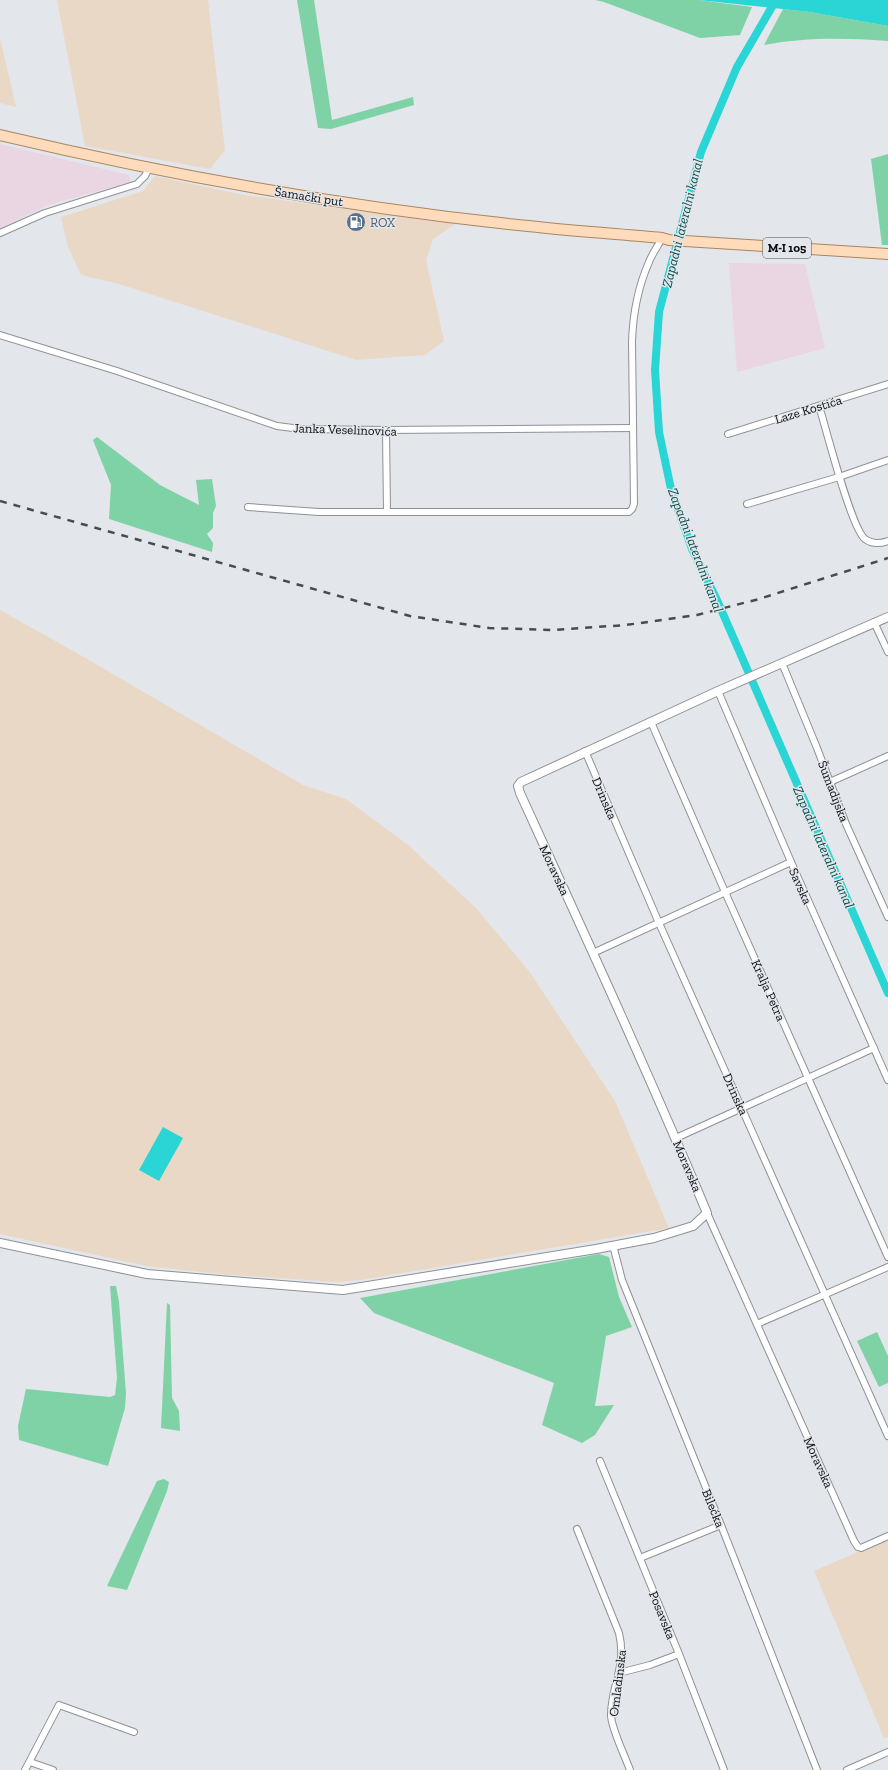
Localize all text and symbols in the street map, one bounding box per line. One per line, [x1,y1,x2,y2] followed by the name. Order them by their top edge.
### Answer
[658,157,707,289] water label: Zapadni lateralni kanal
[274,184,345,209] street label: Šamački put
[345,211,367,233] fuel station icon: ROX
[370,215,396,230] place label: ROX
[763,238,811,258] road number: M-I 105
[773,392,844,427] street label: Laze Kostića
[293,420,398,439] street label: Janka Veselinovića
[664,486,727,615] water label: Zapadni lateralni kanal
[814,758,852,825] street label: Šumadijska
[589,775,620,822] street label: Drinska
[789,784,858,911] water label: Zapadni lateralni kanal
[536,842,573,899] street label: Moravska
[786,866,815,907] street label: Savska
[747,957,789,1024] street label: Kralja Petra
[720,1071,752,1118] street label: Drinska
[670,1138,705,1195] street label: Moravska
[801,1434,837,1491] street label: Moravska
[699,1487,728,1530] street label: Bilećka
[646,1589,679,1642] street label: Posavska
[606,1648,629,1717] street label: Omladinska

